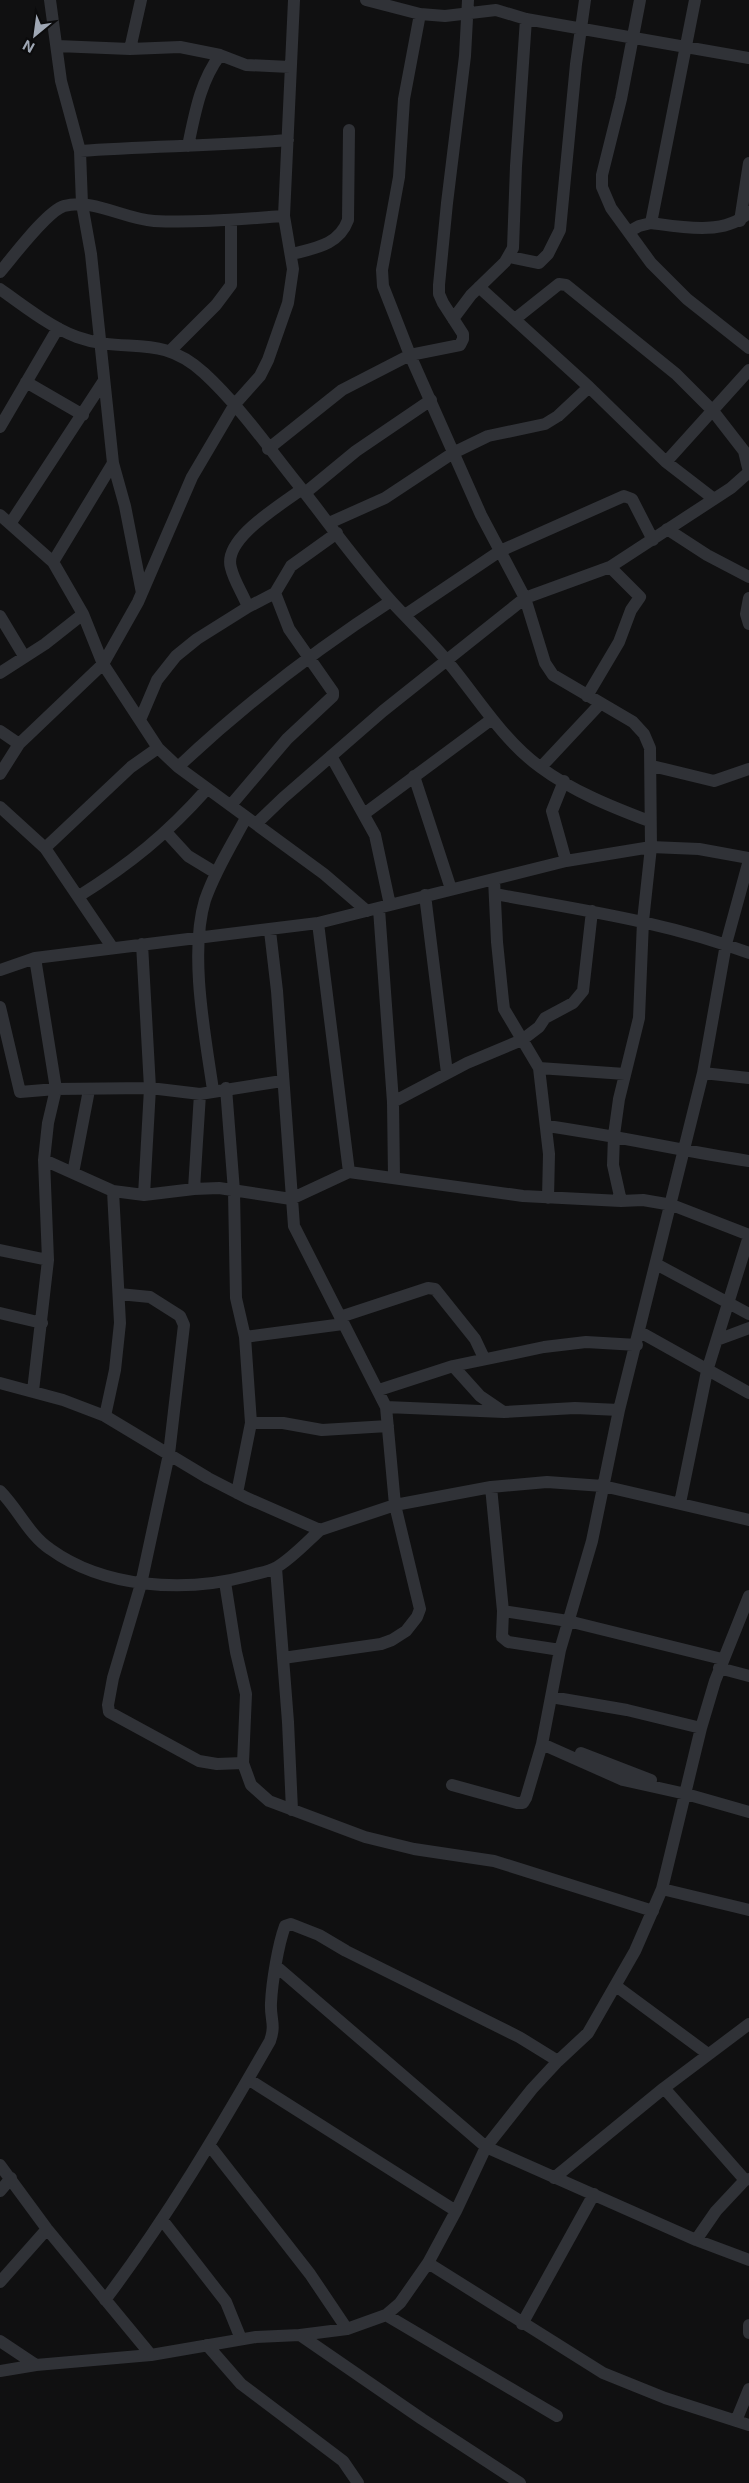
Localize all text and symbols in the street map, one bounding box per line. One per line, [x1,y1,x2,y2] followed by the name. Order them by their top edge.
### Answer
[10,10,60,60] north arrow
[20,37,37,57] text: N

